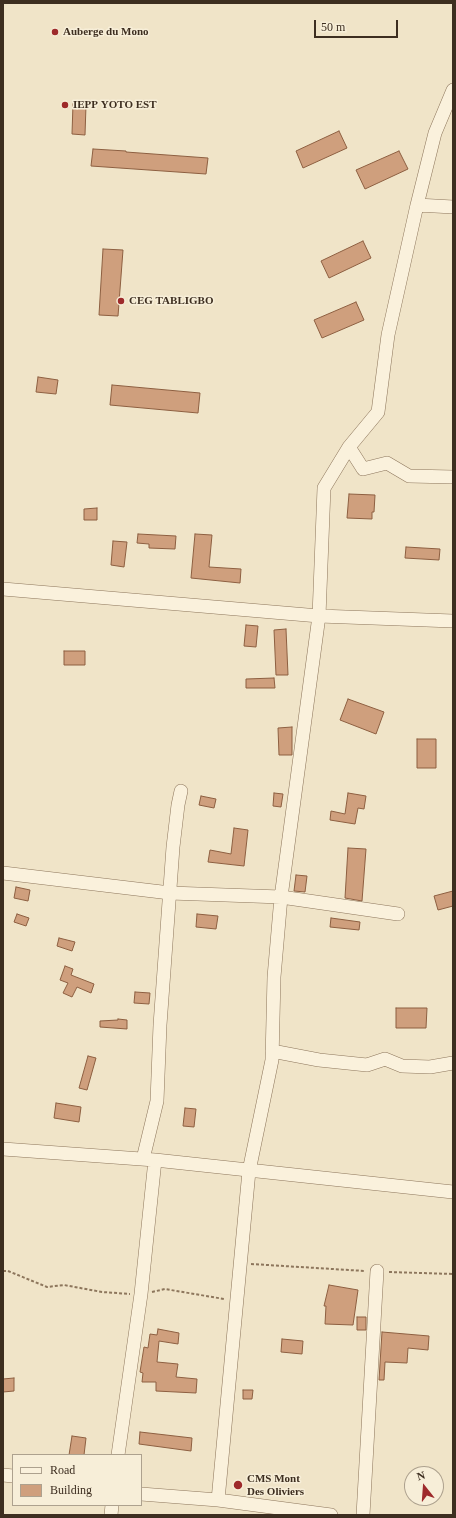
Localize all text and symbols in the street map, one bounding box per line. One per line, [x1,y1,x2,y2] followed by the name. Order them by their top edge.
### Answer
[316,12,400,38] scale bar
[321,20,345,34] text: 50 m
[63,25,149,39] place label: Auberge du Mono
[50,27,60,37] marker: Auberge du Mono
[73,98,157,112] place label: IEPP YOTO EST
[60,100,70,110] marker: IEPP YOTO EST
[129,294,213,308] place label: CEG TABLIGBO
[116,296,126,306] marker: CEG TABLIGBO
[12,1454,142,1506] legend
[50,1463,75,1477] text: Road
[404,1466,444,1506] north arrow
[415,1469,426,1482] text: N
[247,1472,304,1498] place label: CMS Mont Des Oliviers
[232,1479,244,1491] marker: CMS Mont Des Oliviers
[50,1483,92,1497] text: Building

